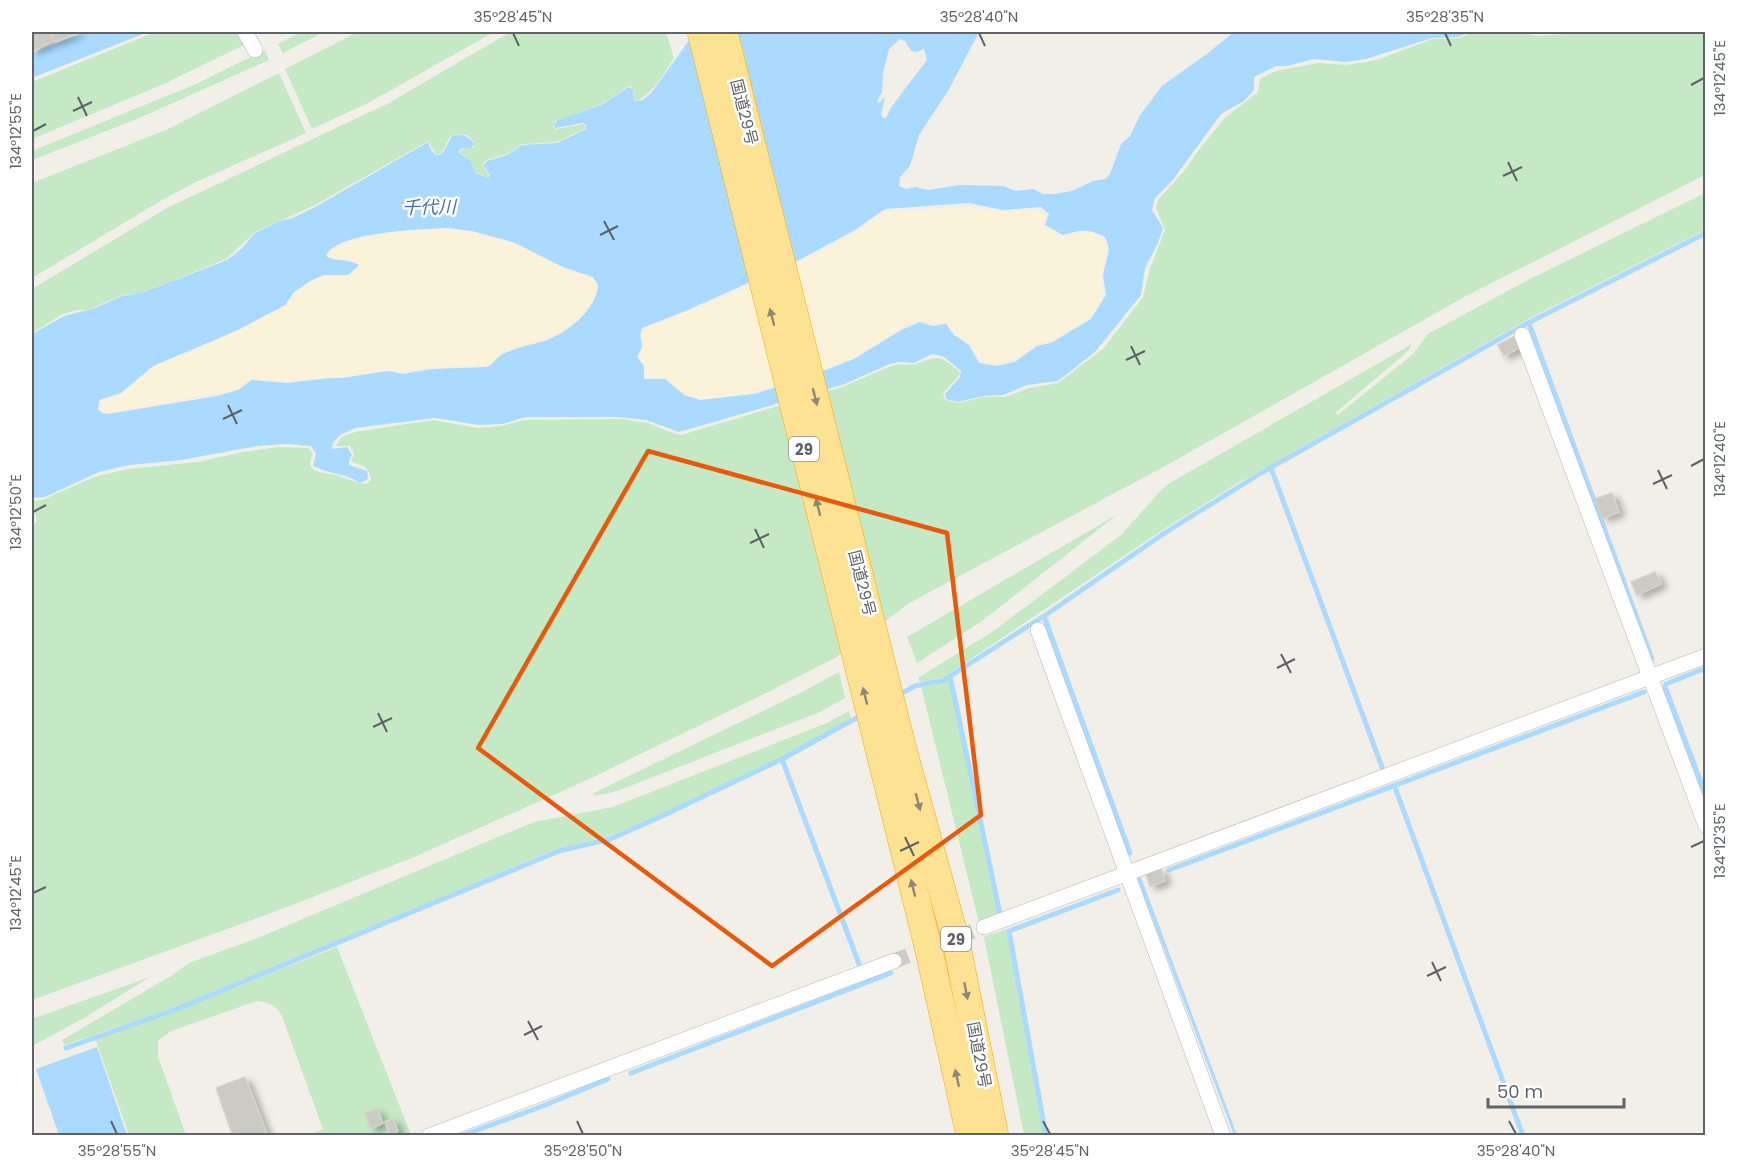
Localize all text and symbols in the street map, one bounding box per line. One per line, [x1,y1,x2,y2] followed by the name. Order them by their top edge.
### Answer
[474,6,552,27] text: 35°28'45"N
[940,6,1018,27] text: 35°28'40"N
[1406,6,1484,27] text: 35°28'35"N
[1709,40,1730,116] text: 134°12'45"E
[725,77,763,147] street label: 国道29号
[5,93,26,169] text: 134°12'55"E
[402,194,458,220] water label: 千代川
[766,308,776,327] one-way arrow
[811,388,821,406] one-way arrow
[1709,421,1730,497] text: 134°12'40"E
[789,437,819,461] road number: 29
[5,474,26,550] text: 134°12'50"E
[813,497,823,516] one-way arrow
[843,548,881,618] street label: 国道29号
[859,687,869,705] one-way arrow
[914,793,923,811] one-way arrow
[1709,803,1730,879] text: 134°12'35"E
[5,855,26,931] text: 134°12'45"E
[908,879,918,898] one-way arrow
[941,927,971,951] road number: 29
[962,982,971,1001] one-way arrow
[961,1020,997,1090] street label: 国道29号
[952,1069,962,1088] one-way arrow
[1488,1071,1624,1109] scale bar
[1497,1079,1543,1104] text: 50 m
[78,1140,156,1161] text: 35°28'55"N
[544,1140,622,1161] text: 35°28'50"N
[1011,1140,1089,1161] text: 35°28'45"N
[1477,1140,1555,1161] text: 35°28'40"N

